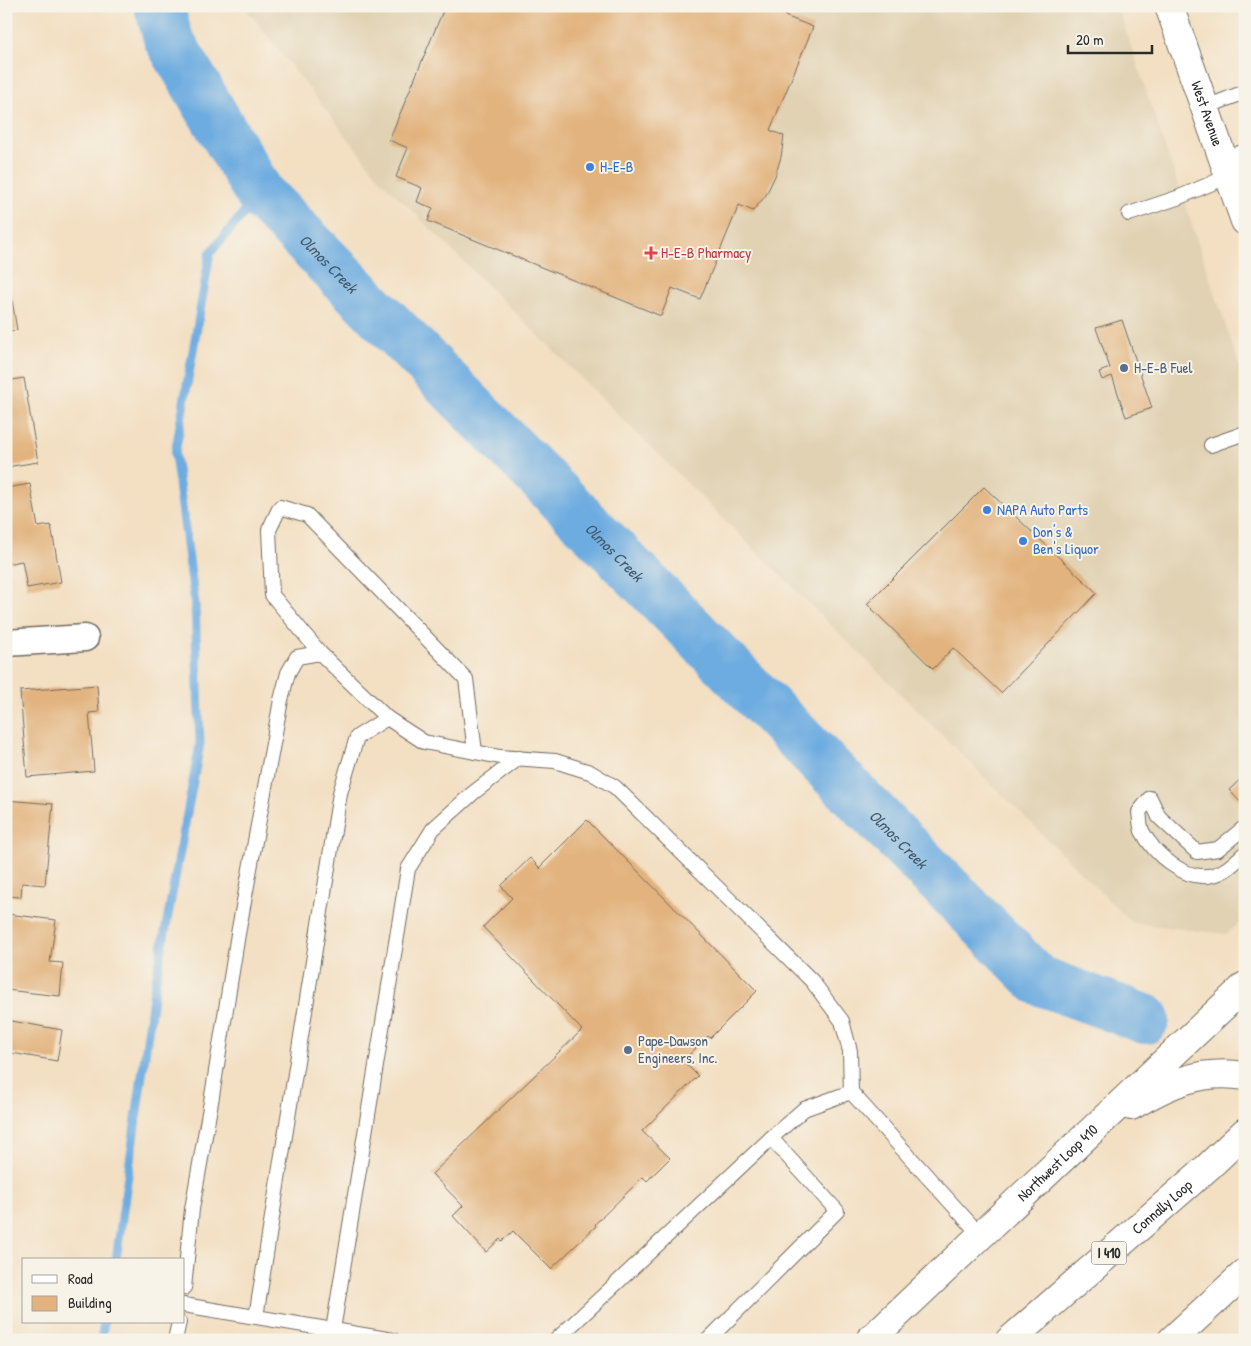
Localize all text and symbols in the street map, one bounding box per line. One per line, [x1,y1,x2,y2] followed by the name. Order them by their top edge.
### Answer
[1068,22,1152,54] scale bar
[1076,29,1103,50] text: 20 m
[1186,78,1229,149] street label: West Avenue
[600,156,633,177] place label: H-E-B
[584,161,596,173] marker: H-E-B
[295,229,364,299] water label: Olmos Creek
[661,242,751,263] place label: H-E-B Pharmacy
[645,247,657,259] marker: H-E-B Pharmacy
[1134,357,1192,378] place label: H-E-B Fuel
[1118,362,1130,374] marker: H-E-B Fuel
[997,499,1088,520] place label: NAPA Auto Parts
[981,504,993,516] marker: NAPA Auto Parts
[580,518,649,587] water label: Olmos Creek
[1033,521,1099,559] place label: Don's & Ben's Liquor
[1017,535,1029,547] marker: Don's & Ben's Liquor
[864,805,934,874] water label: Olmos Creek
[638,1030,718,1068] place label: Pape-Dawson Engineers, Inc.
[622,1044,634,1056] marker: Pape-Dawson Engineers, Inc.
[1012,1119,1102,1206] street label: Northwest Loop 410
[1127,1174,1197,1239] street label: Connally Loop
[1092,1242,1126,1264] road number: I 410
[22,1258,185,1324] legend
[68,1268,93,1289] text: Road
[68,1292,112,1313] text: Building

